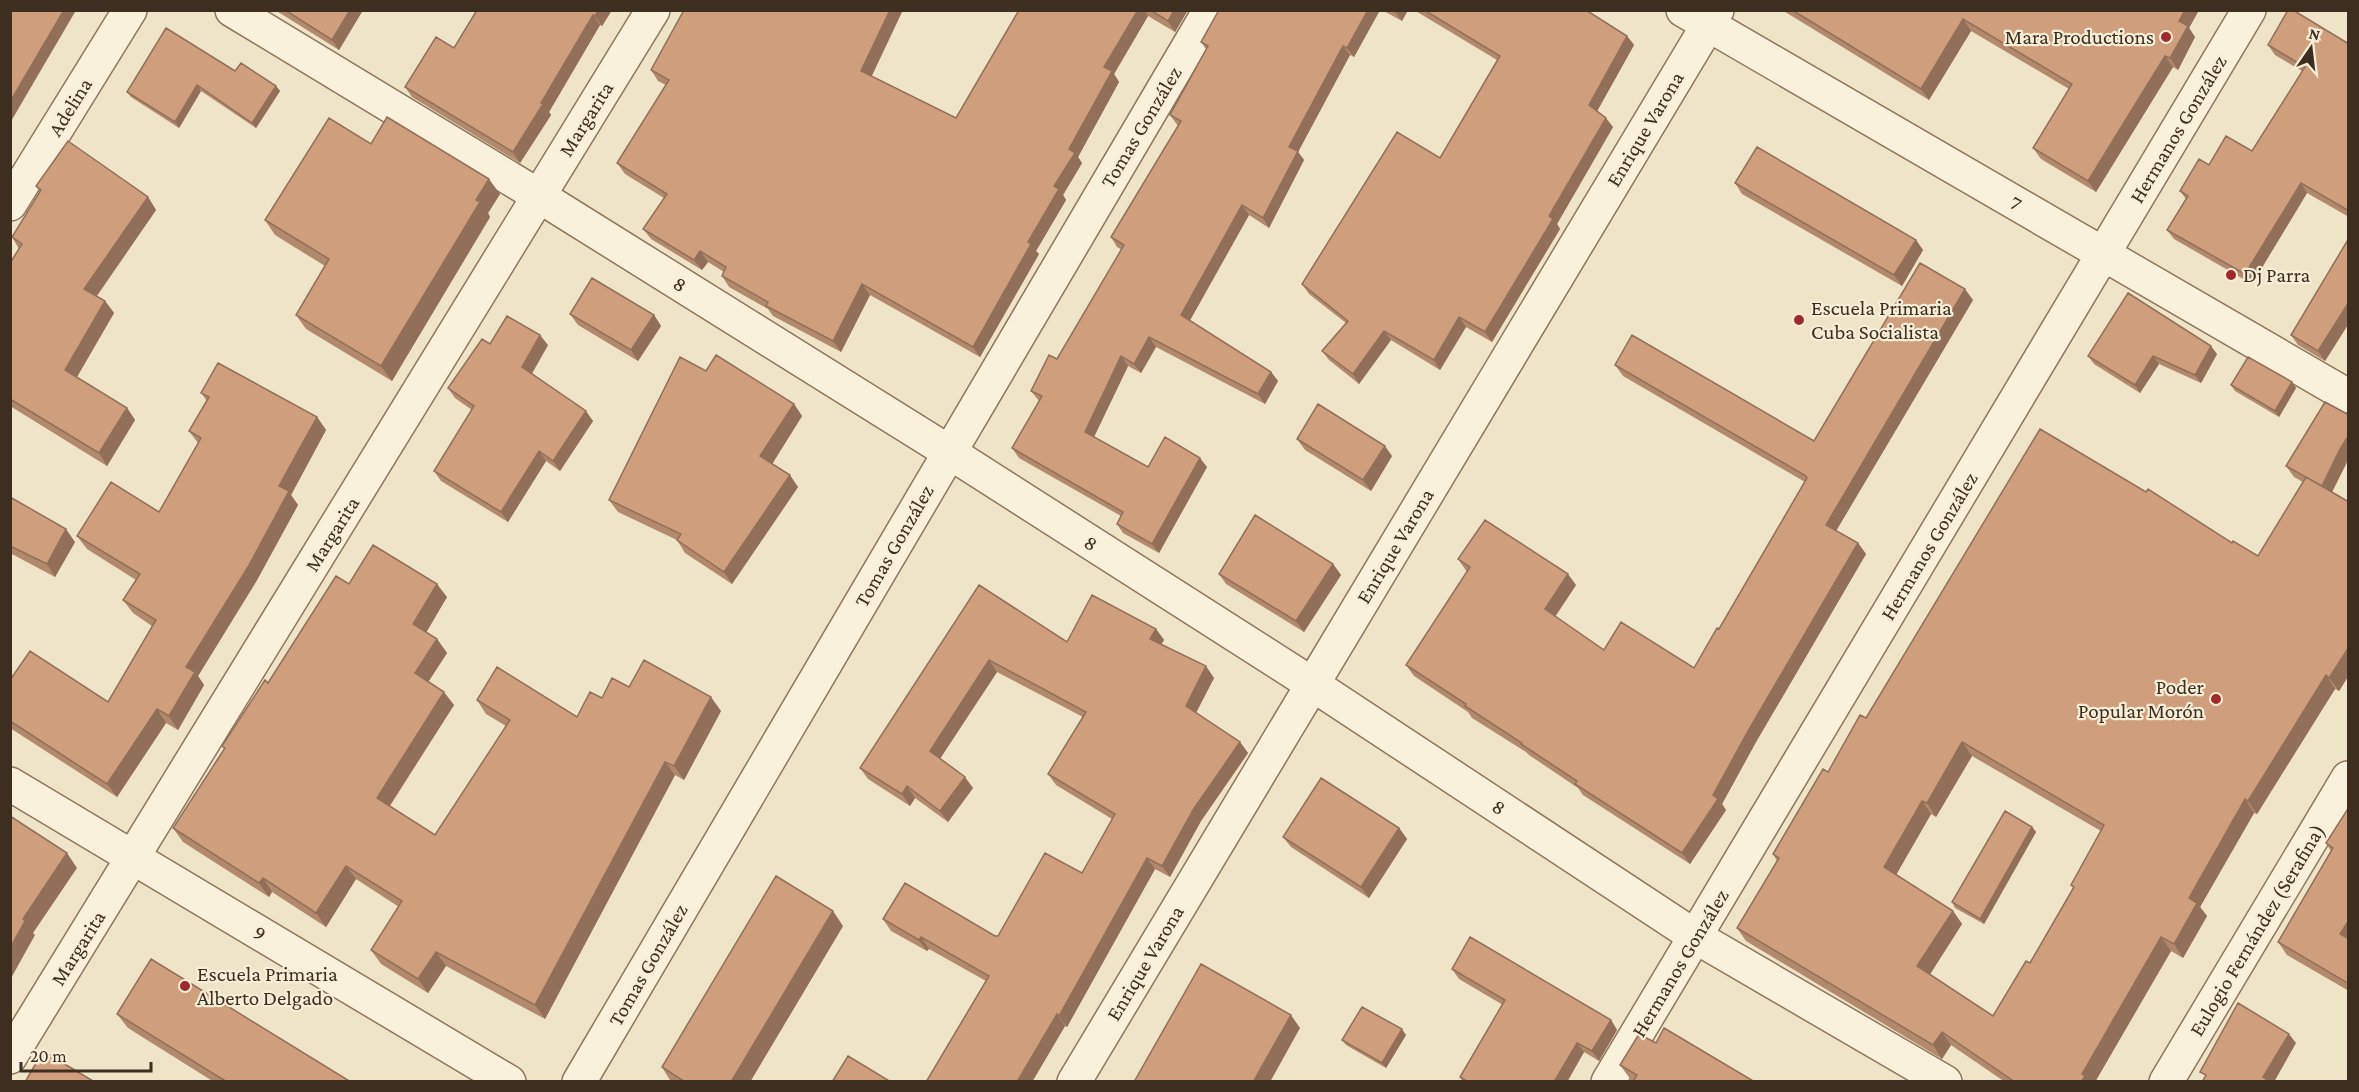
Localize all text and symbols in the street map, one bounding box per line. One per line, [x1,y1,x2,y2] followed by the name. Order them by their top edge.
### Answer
[2281,18,2341,78] north arrow
[2307,24,2322,44] text: N
[2005,25,2154,49] place label: Mara Productions
[2159,30,2173,44] marker: Mara Productions
[2124,51,2232,207] street label: Hermanos González
[1095,62,1187,192] street label: Tomas González
[1601,67,1689,191] street label: Enrique Varona
[43,73,97,141] street label: Adelina
[554,77,618,161] street label: Margarita
[2006,190,2026,216] street label: 7
[2243,263,2311,287] place label: Dj Parra
[2224,268,2238,282] marker: Dj Parra
[669,271,691,297] street label: 8
[1811,296,1952,344] place label: Escuela Primaria Cuba Socialista
[1792,313,1806,327] marker: Escuela Primaria Cuba Socialista
[1875,468,1983,624] street label: Hermanos González
[849,481,939,611] street label: Tomas González
[1351,484,1439,608] street label: Enrique Varona
[300,492,364,576] street label: Margarita
[1080,530,1102,556] street label: 8
[2078,675,2205,723] place label: Poder Popular Morón
[2209,692,2223,706] marker: Poder Popular Morón
[1488,794,1510,820] street label: 8
[2184,820,2330,1040] street label: Eulogio Fernández (Serafina)
[1626,885,1734,1041] street label: Hermanos González
[603,900,693,1030] street label: Tomas González
[1101,901,1189,1025] street label: Enrique Varona
[46,906,110,990] street label: Margarita
[249,920,271,946] street label: 9
[197,962,338,1010] place label: Escuela Primaria Alberto Delgado
[178,979,192,993] marker: Escuela Primaria Alberto Delgado
[21,1035,152,1073] scale bar
[30,1046,67,1066] text: 20 m

